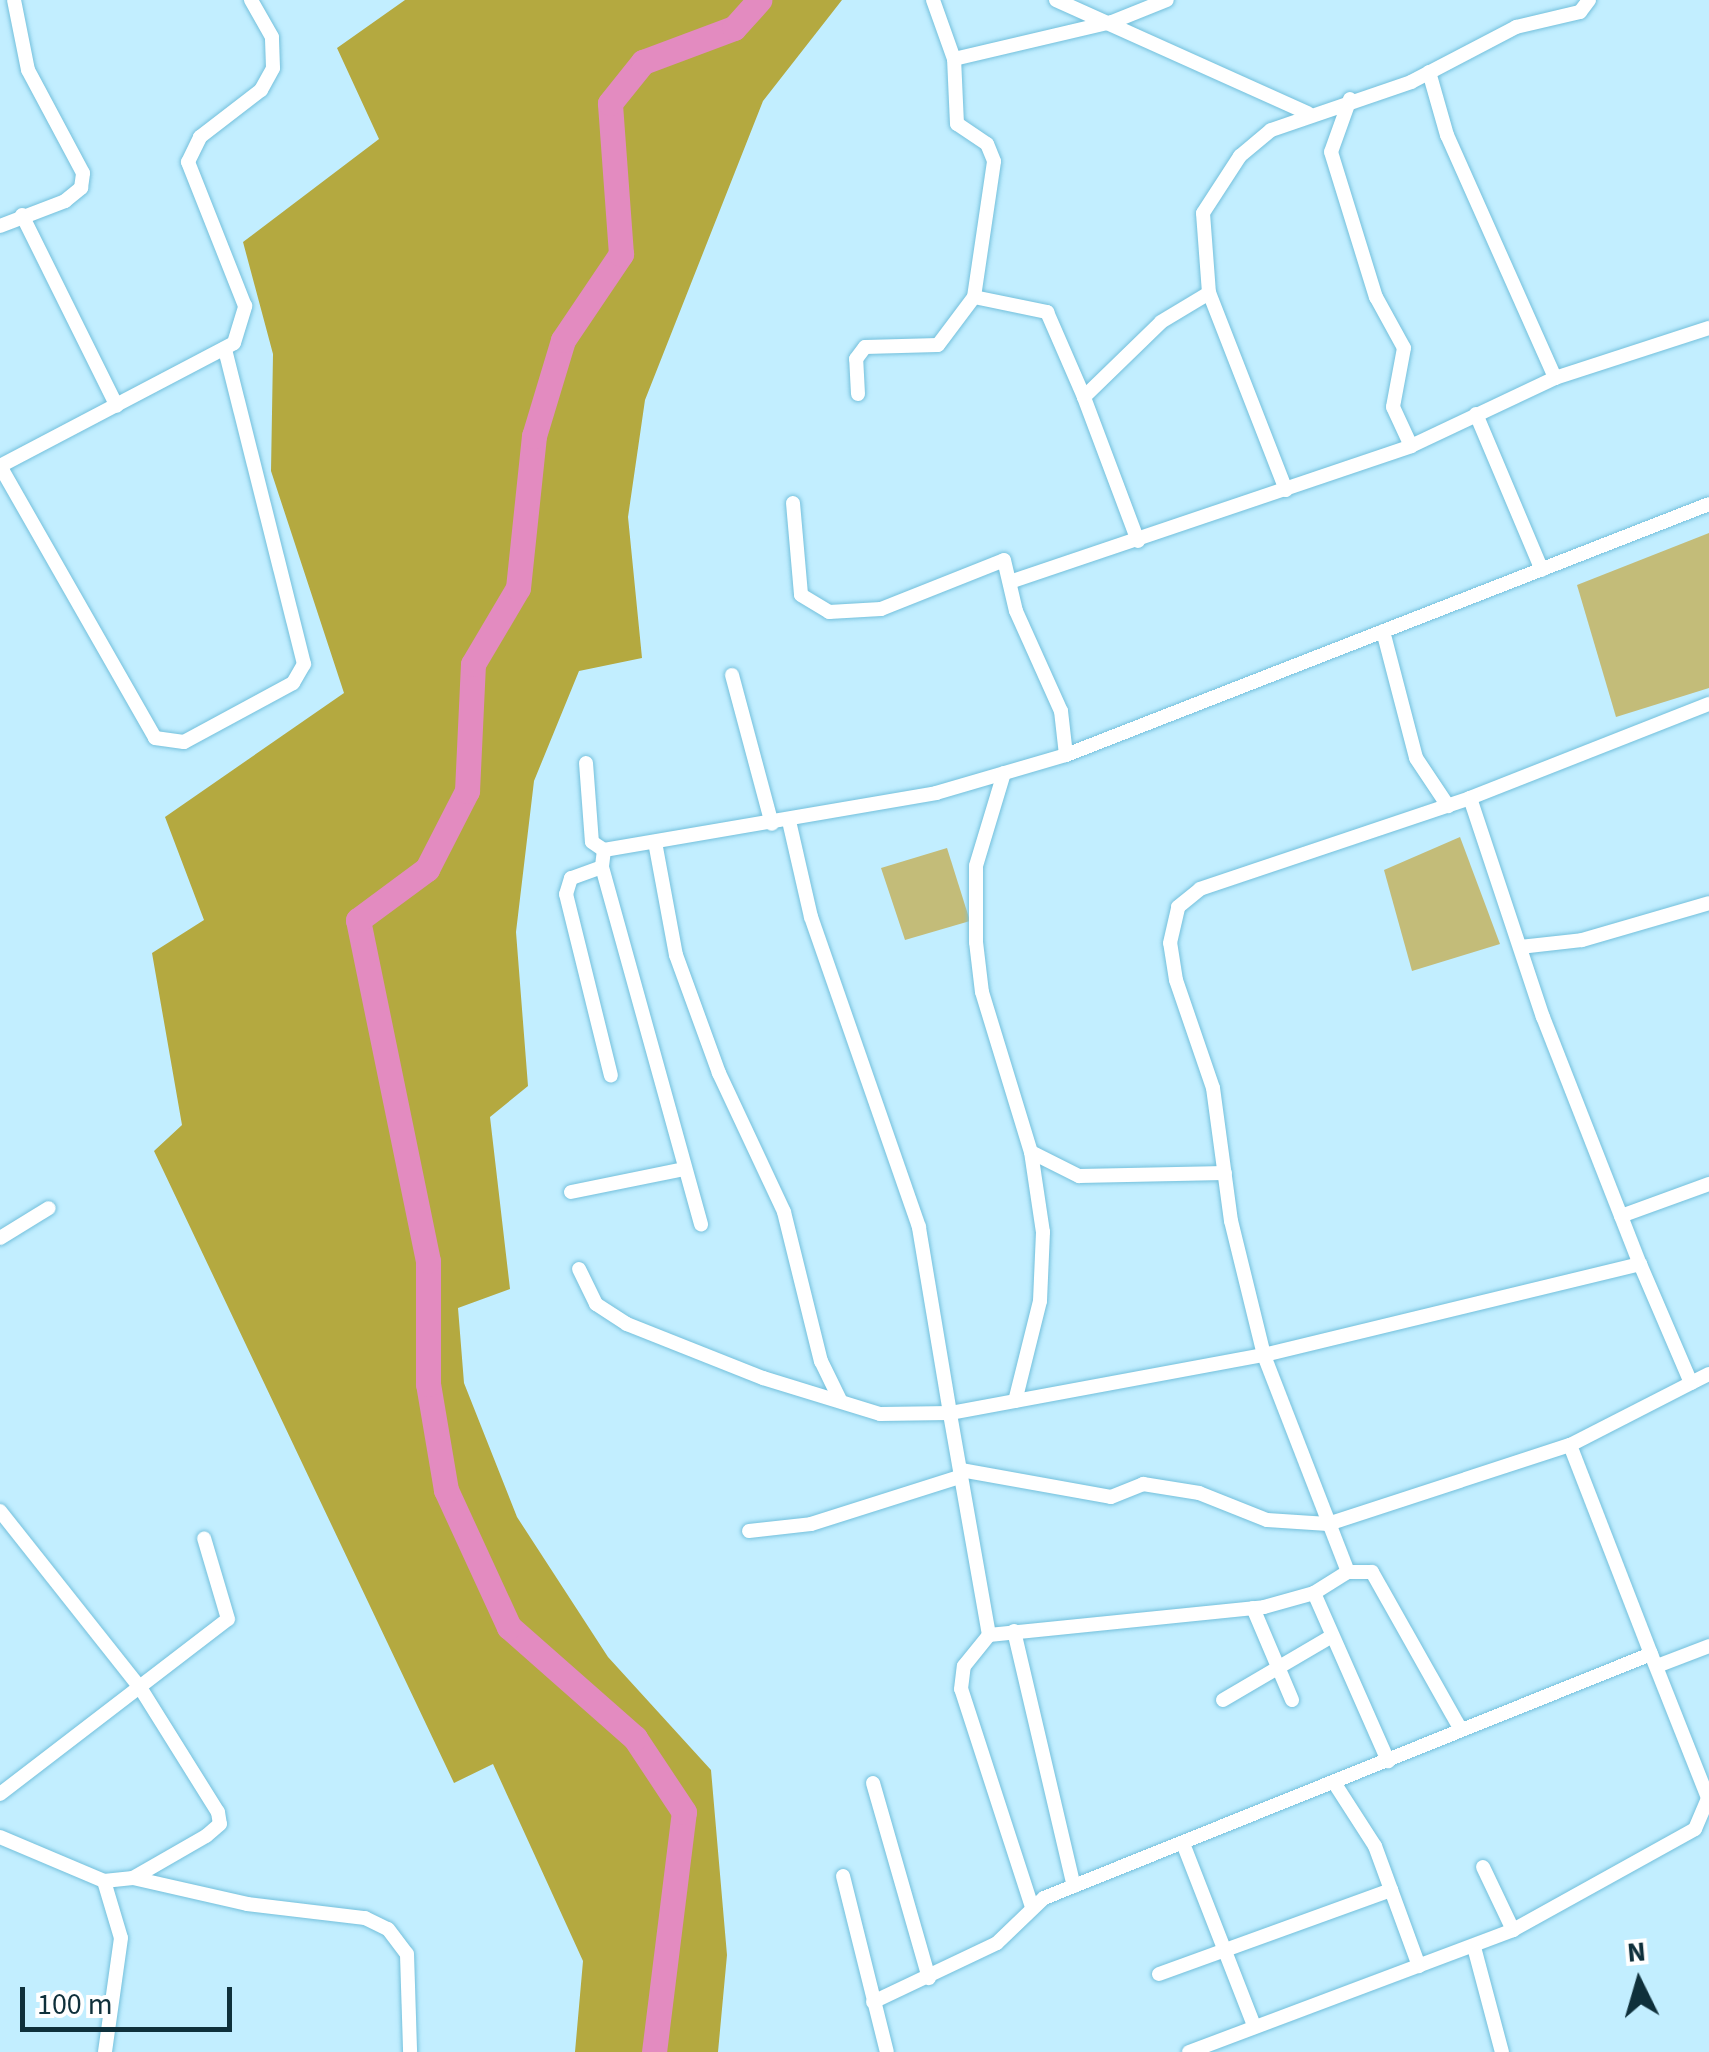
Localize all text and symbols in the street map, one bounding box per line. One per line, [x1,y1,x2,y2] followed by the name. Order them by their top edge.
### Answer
[1625,1931,1647,1973] text: N
[1589,1932,1689,2032] north arrow
[25,1967,238,2029] scale bar
[37,1983,113,2026] text: 100 m

